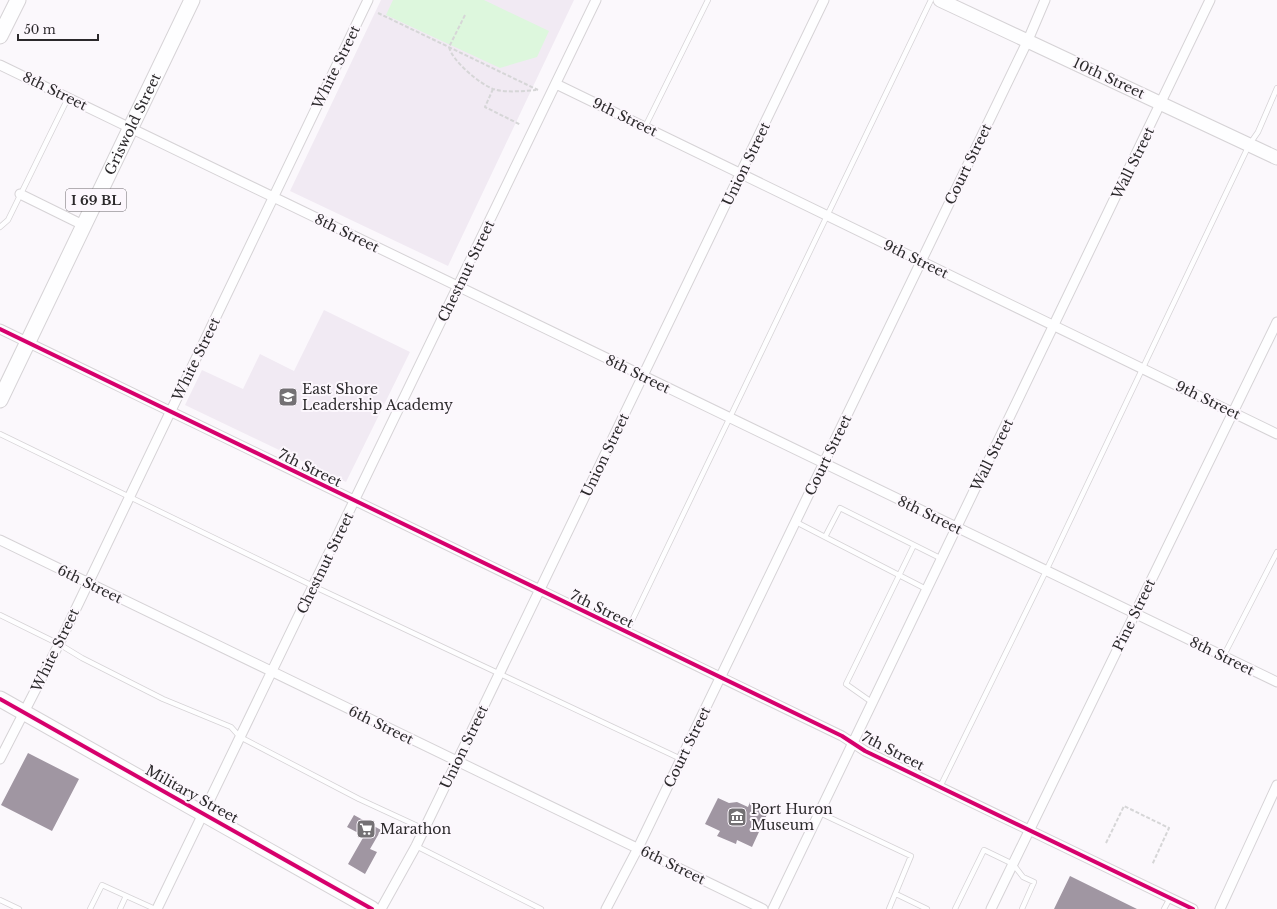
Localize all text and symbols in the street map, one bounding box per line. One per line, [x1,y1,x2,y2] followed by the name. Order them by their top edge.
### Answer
[18,16,98,42] scale bar
[24,22,56,37] text: 50 m
[308,22,364,113] street label: White Street
[1070,54,1148,103] street label: 10th Street
[20,68,91,115] street label: 8th Street
[100,70,165,178] street label: Griswold Street
[590,94,661,141] street label: 9th Street
[718,119,774,209] street label: Union Street
[941,120,996,207] street label: Court Street
[1107,123,1159,203] street label: Wall Street
[66,189,126,211] road number: I 69 BL
[312,210,383,257] street label: 8th Street
[434,217,499,325] street label: Chestnut Street
[881,236,952,283] street label: 9th Street
[168,314,224,405] street label: White Street
[603,351,674,398] street label: 8th Street
[1173,377,1244,424] street label: 9th Street
[302,380,453,414] place label: East Shore Leadership Academy
[277,386,299,408] school or university icon: East Shore Leadership Academy
[577,410,633,500] street label: Union Street
[801,411,856,498] street label: Court Street
[966,415,1018,495] street label: Wall Street
[275,445,345,491] street label: 7th Street
[895,492,966,539] street label: 8th Street
[293,509,358,617] street label: Chestnut Street
[55,561,126,608] street label: 6th Street
[1109,575,1160,654] street label: Pine Street
[567,586,637,632] street label: 7th Street
[27,605,83,696] street label: White Street
[1187,633,1258,680] street label: 8th Street
[346,702,417,749] street label: 6th Street
[436,702,492,792] street label: Union Street
[660,703,715,790] street label: Court Street
[859,728,928,775] street label: 7th Street
[142,761,242,827] street label: Military Street
[751,800,833,834] place label: Port Huron Museum
[726,806,748,828] museum icon: Port Huron Museum
[355,818,377,840] supermarket icon: Marathon
[380,820,452,838] place label: Marathon
[638,842,709,889] street label: 6th Street

